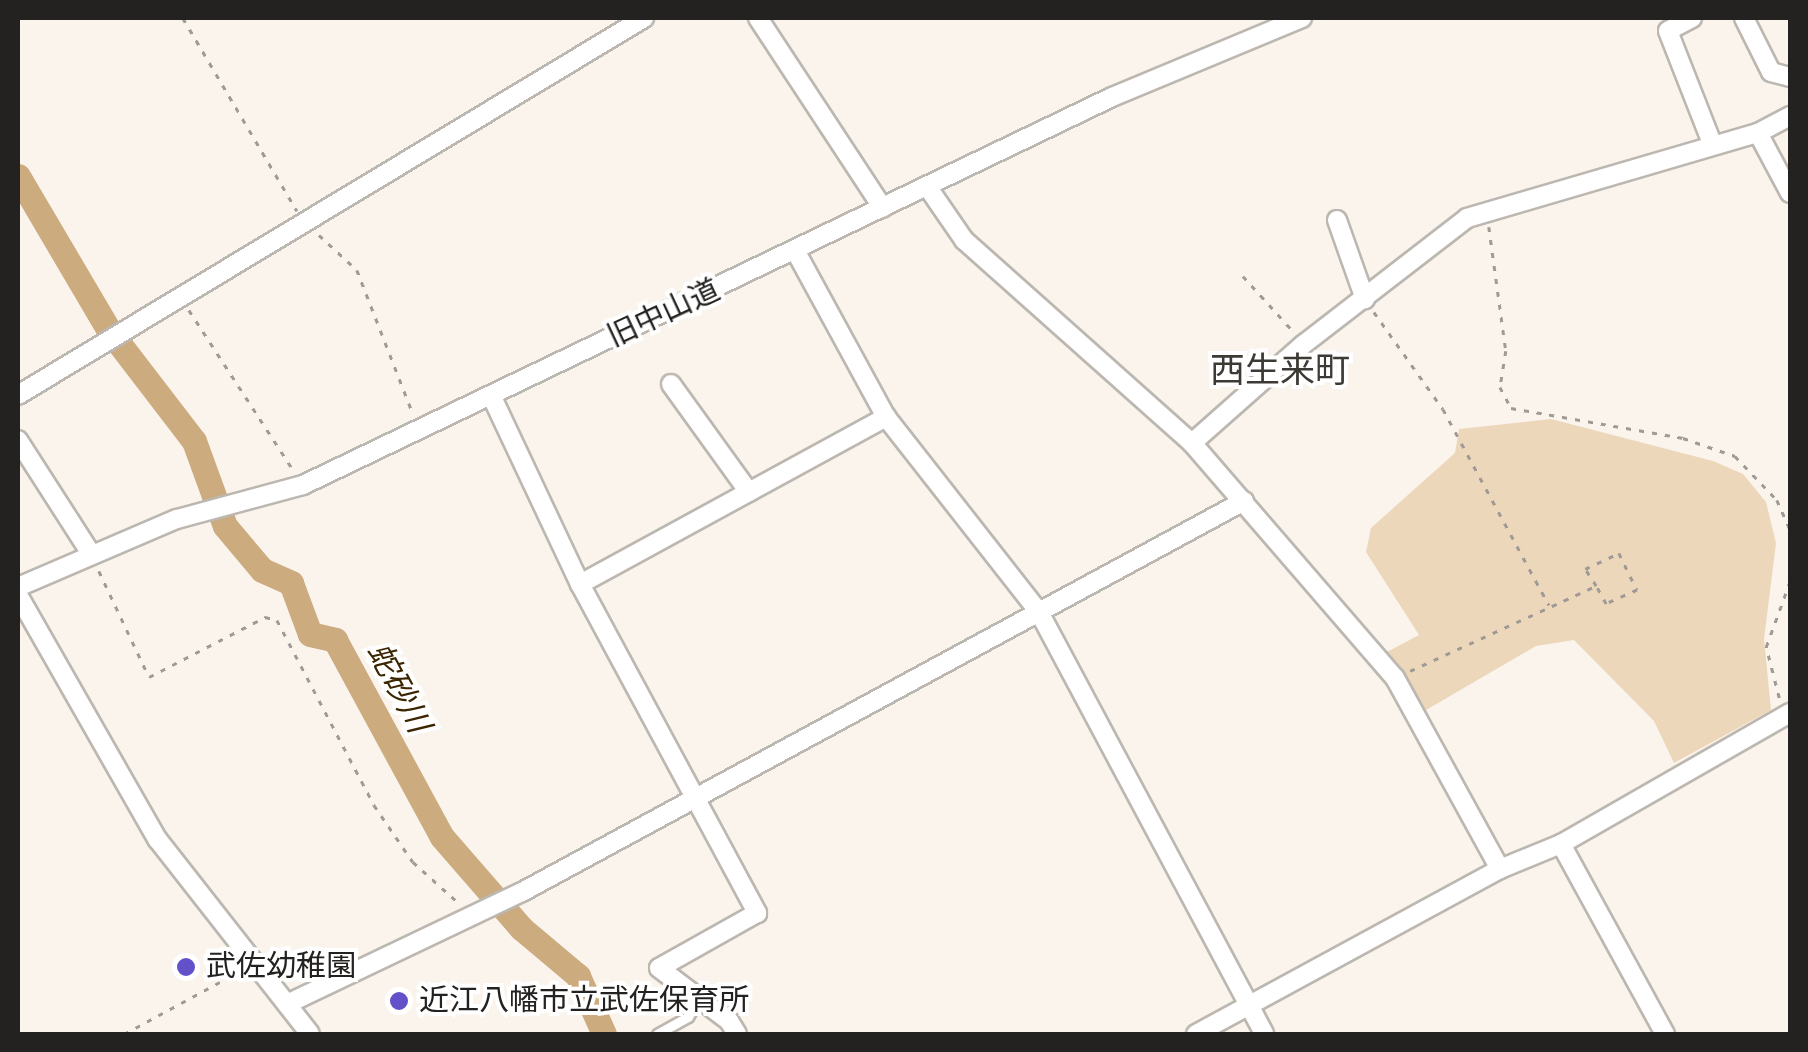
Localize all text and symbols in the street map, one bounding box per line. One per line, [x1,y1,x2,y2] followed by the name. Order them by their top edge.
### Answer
[602,272,726,356] street label: 旧中山道
[1210,351,1350,393] district label: 西生来町
[359,637,437,739] water label: 蛇砂川
[206,949,356,985] place label: 武佐幼稚園
[175,956,197,978] marker: 武佐幼稚園
[419,983,749,1019] place label: 近江八幡市立武佐保育所
[388,990,410,1012] marker: 近江八幡市立武佐保育所

